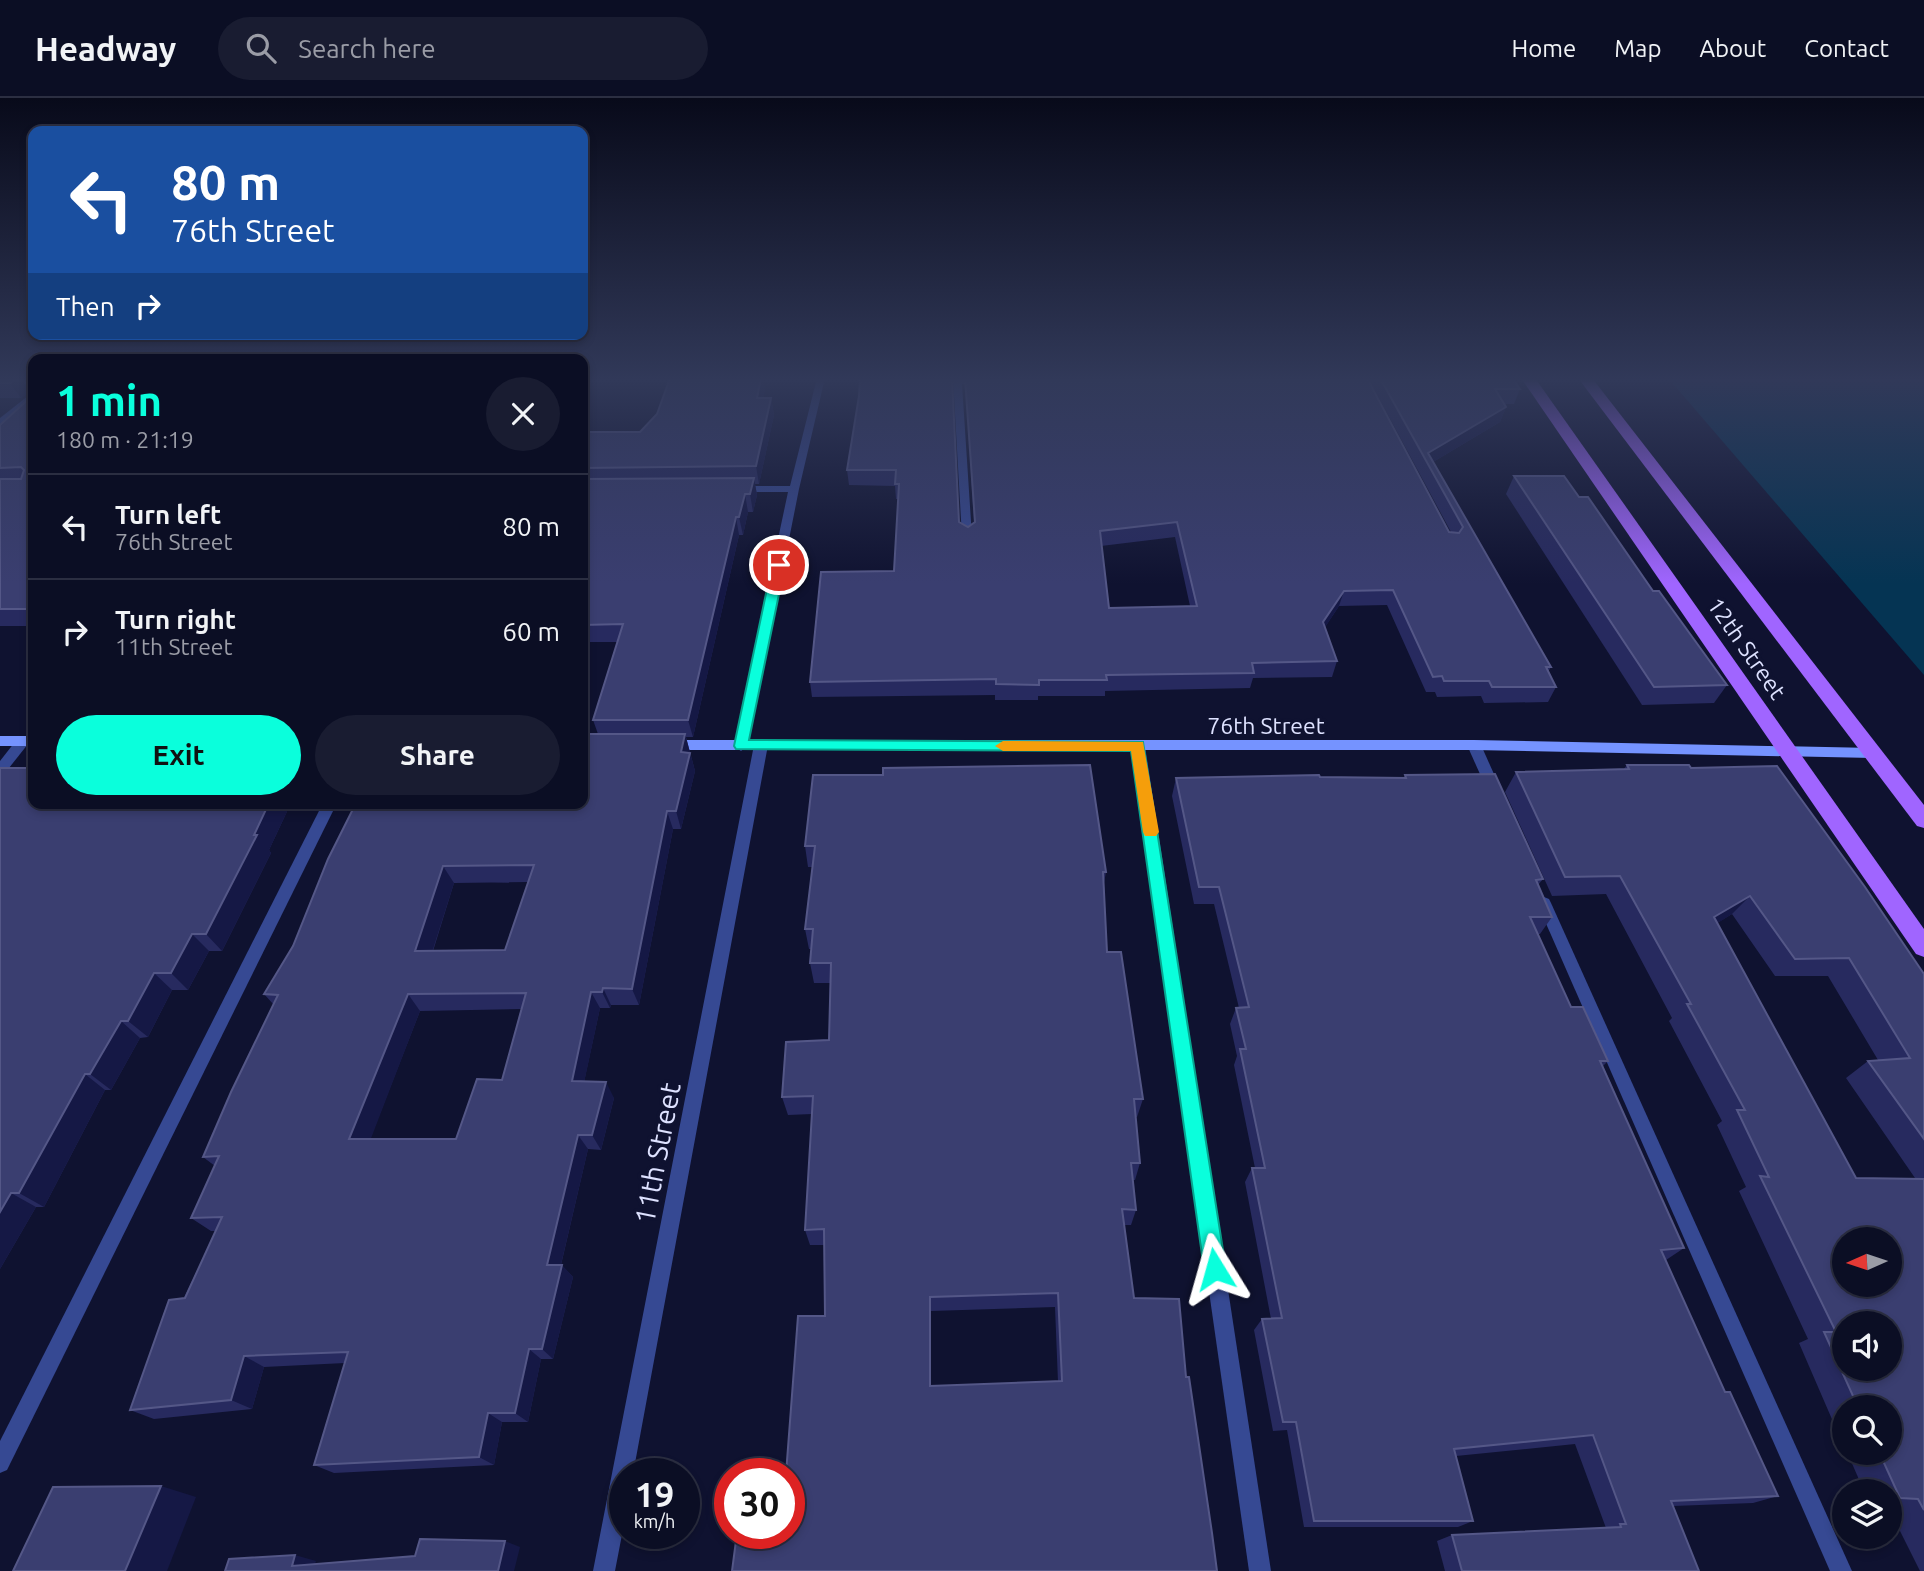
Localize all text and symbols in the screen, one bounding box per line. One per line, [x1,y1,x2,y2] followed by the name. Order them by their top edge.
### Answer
[218,17,708,80] search box
[242,29,280,67] icon: search
[35,30,176,67] text: Headway
[298,34,436,63] text: Search here
[1511,35,1576,62] text: Home
[1614,35,1661,62] text: Map
[1699,35,1766,62] text: About
[1804,35,1889,62] text: Contact
[56,154,147,245] icon: left
[171,154,280,209] text: 80 m
[171,212,335,248] text: 76th Street
[129,287,167,325] icon: right
[56,292,115,321] text: Then
[56,377,162,424] text: 1 min
[486,377,560,451] button: close
[56,427,194,452] text: 180 m · 21:19
[115,500,221,529] text: Turn left
[56,508,94,546] icon: left
[502,512,560,541] text: 80 m
[115,529,233,554] text: 76th Street
[749,535,809,595] pin
[760,546,798,584] icon: arrive
[1703,593,1791,703] street label: 12th Street
[115,605,236,634] text: Turn right
[56,613,94,651] icon: right
[502,617,560,646] text: 60 m
[115,634,233,659] text: 11th Street
[1207,713,1325,738] street label: 76th Street
[56,715,301,795] button: Exit
[315,715,560,795] button: Share
[628,1080,686,1226] street label: 11th Street
[1832,1227,1902,1297] north arrow
[1832,1227,1902,1549] map controls
[1178,1232,1252,1306] position arrow
[1832,1311,1902,1381] button: sound
[1832,1395,1902,1465] button: search
[714,1458,805,1549] speed limit sign: 30
[635,1474,674,1514] text: 19
[1832,1479,1902,1549] button: layers
[634,1511,675,1531] text: km/h

